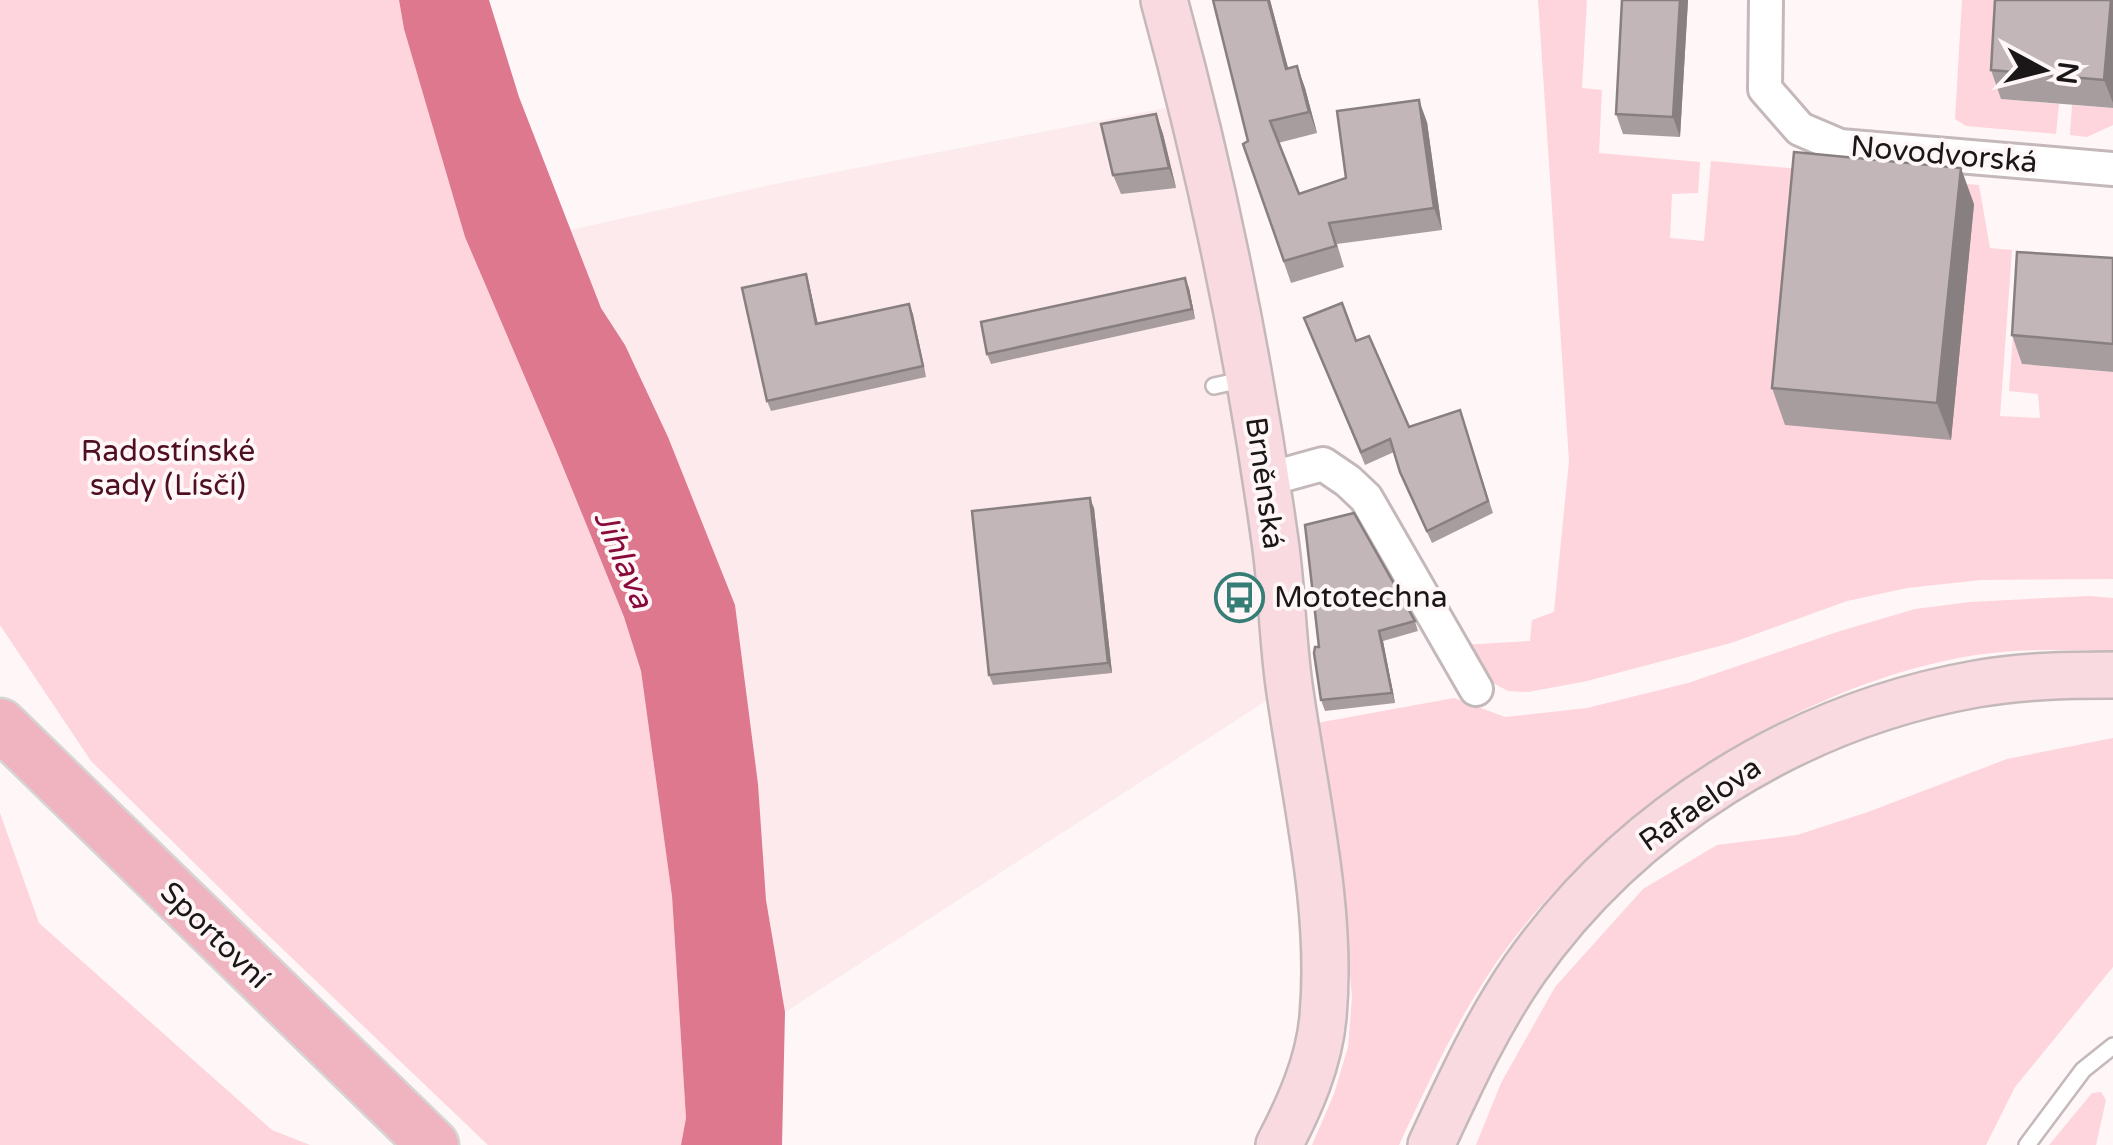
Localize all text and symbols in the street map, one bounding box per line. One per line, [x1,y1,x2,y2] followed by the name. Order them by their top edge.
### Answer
[1993,20,2093,120] north arrow
[2049,60,2085,86] text: N
[1849,128,2039,181] street label: Novodvorská
[1237,415,1292,551] street label: Brněnská
[81,433,255,504] park label: Radostínské sady (Lísčí)
[586,505,661,615] water label: Jihlava
[1213,571,1265,623] bus stop icon: Mototechna
[1274,579,1448,616] place label: Mototechna
[1632,749,1769,860] street label: Rafaelova
[152,874,277,997] street label: Sportovní

